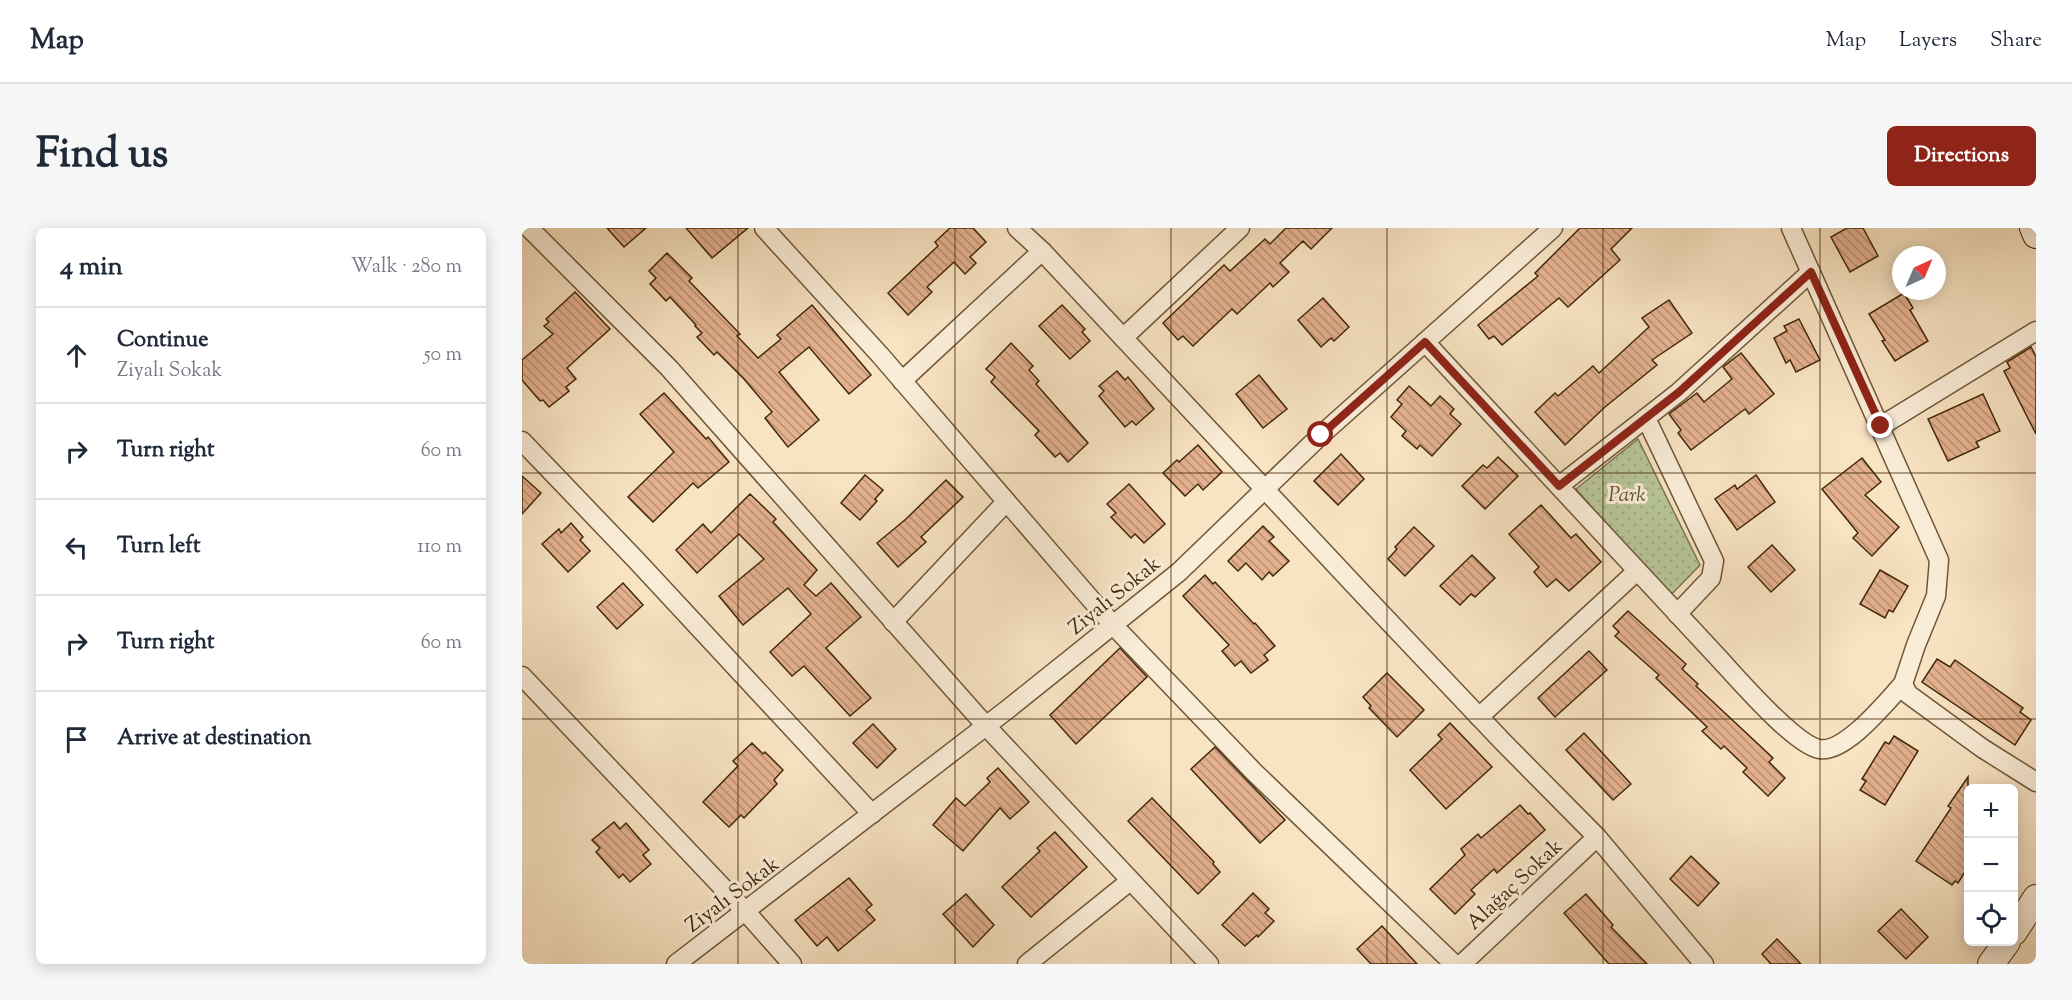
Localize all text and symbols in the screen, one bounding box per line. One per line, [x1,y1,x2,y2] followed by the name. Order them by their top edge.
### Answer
[30,21,84,61] text: Map
[1826,26,1866,56] text: Map
[1899,26,1957,56] text: Layers
[1990,26,2042,56] text: Share
[36,126,168,186] text: Find us
[1887,126,2036,186] button: Directions
[1892,246,1946,300] north arrow
[60,249,123,286] text: 4 min
[351,253,462,282] text: Walk · 280 m
[117,325,208,357] text: Continue
[60,339,93,372] icon: ahead
[424,341,462,370] text: 50 m
[117,357,222,386] text: Ziyalı Sokak
[1867,412,1893,438] route end
[1307,421,1333,447] route start
[60,435,93,468] icon: right
[117,435,214,467] text: Turn right
[421,437,462,466] text: 60 m
[1608,481,1646,511] park label: Park
[60,531,93,564] icon: left
[117,531,200,563] text: Turn left
[417,533,462,562] text: 110 m
[1063,550,1168,643] street label: Ziyalı Sokak
[60,627,93,660] icon: right
[117,627,214,659] text: Turn right
[421,629,462,658] text: 60 m
[60,723,93,756] icon: arrive
[117,723,312,755] text: Arrive at destination
[1964,784,2018,946] map controls
[1964,784,2018,838] button: +
[1460,832,1571,938] street label: Alağaç Sokak
[1964,838,2018,892] button: −
[680,850,787,941] street label: Ziyalı Sokak
[1964,892,2018,946] button: locate

